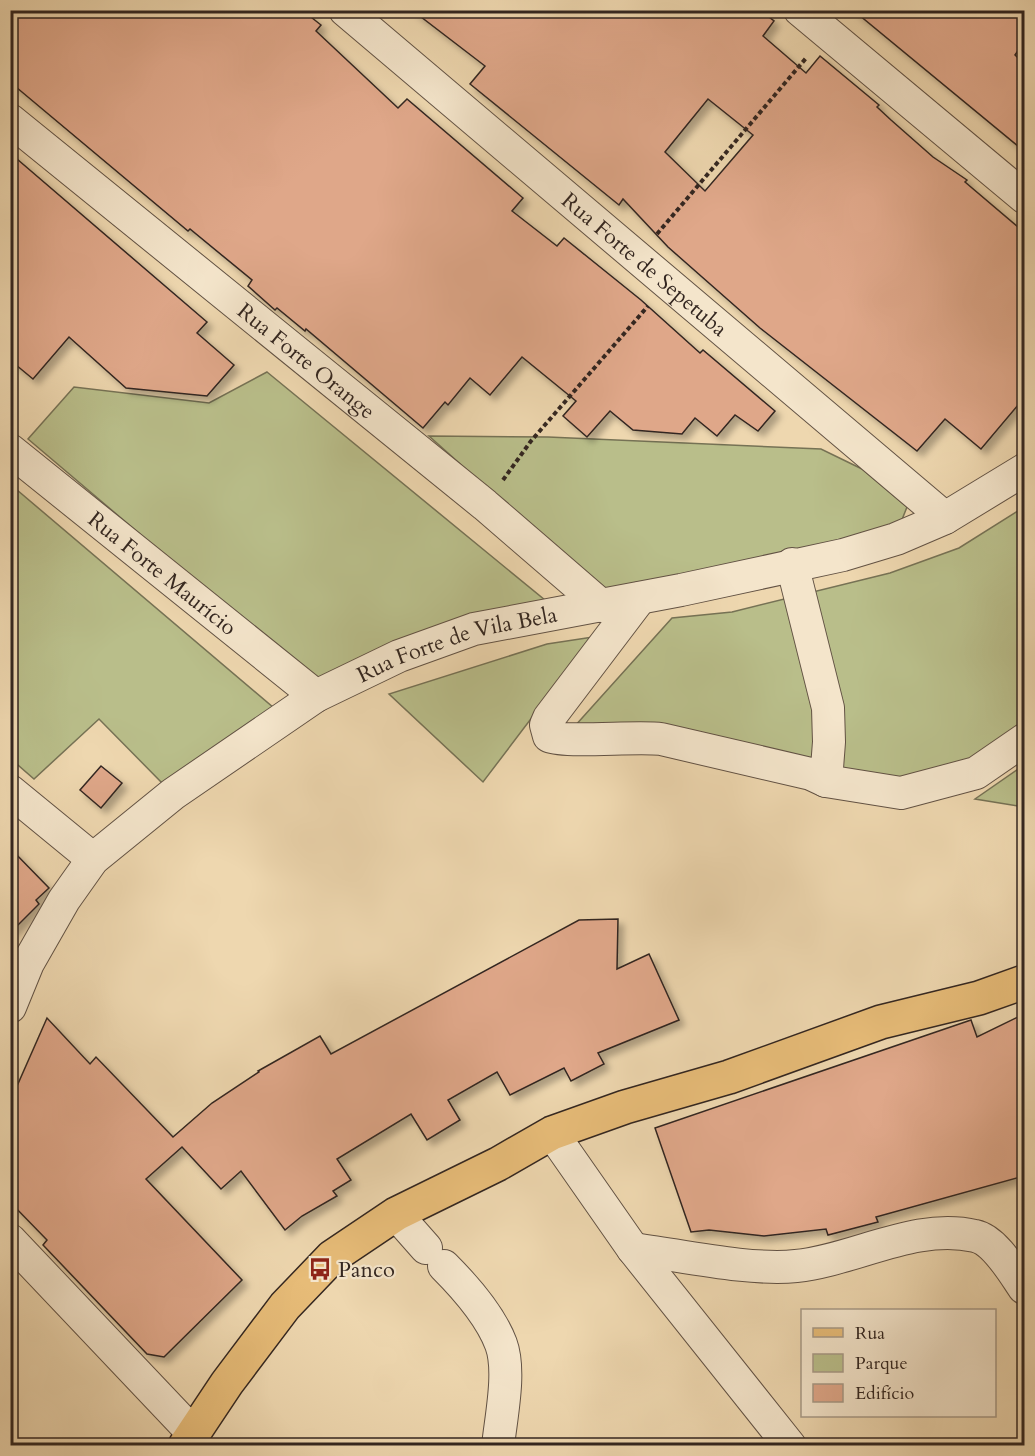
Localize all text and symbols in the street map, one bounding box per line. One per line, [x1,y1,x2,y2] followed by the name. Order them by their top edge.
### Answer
[555,186,734,344] street label: Rua Forte de Sepetuba
[231,296,381,426] street label: Rua Forte Orange
[81,505,243,643] street label: Rua Forte Maurício
[352,600,560,690] street label: Rua Forte de Vila Bela
[338,1255,395,1285] place label: Panco
[307,1256,333,1282] bus stop icon: Panco
[801,1309,996,1417] legend
[855,1321,885,1346] text: Rua
[855,1351,908,1376] text: Parque
[855,1381,915,1406] text: Edifício

